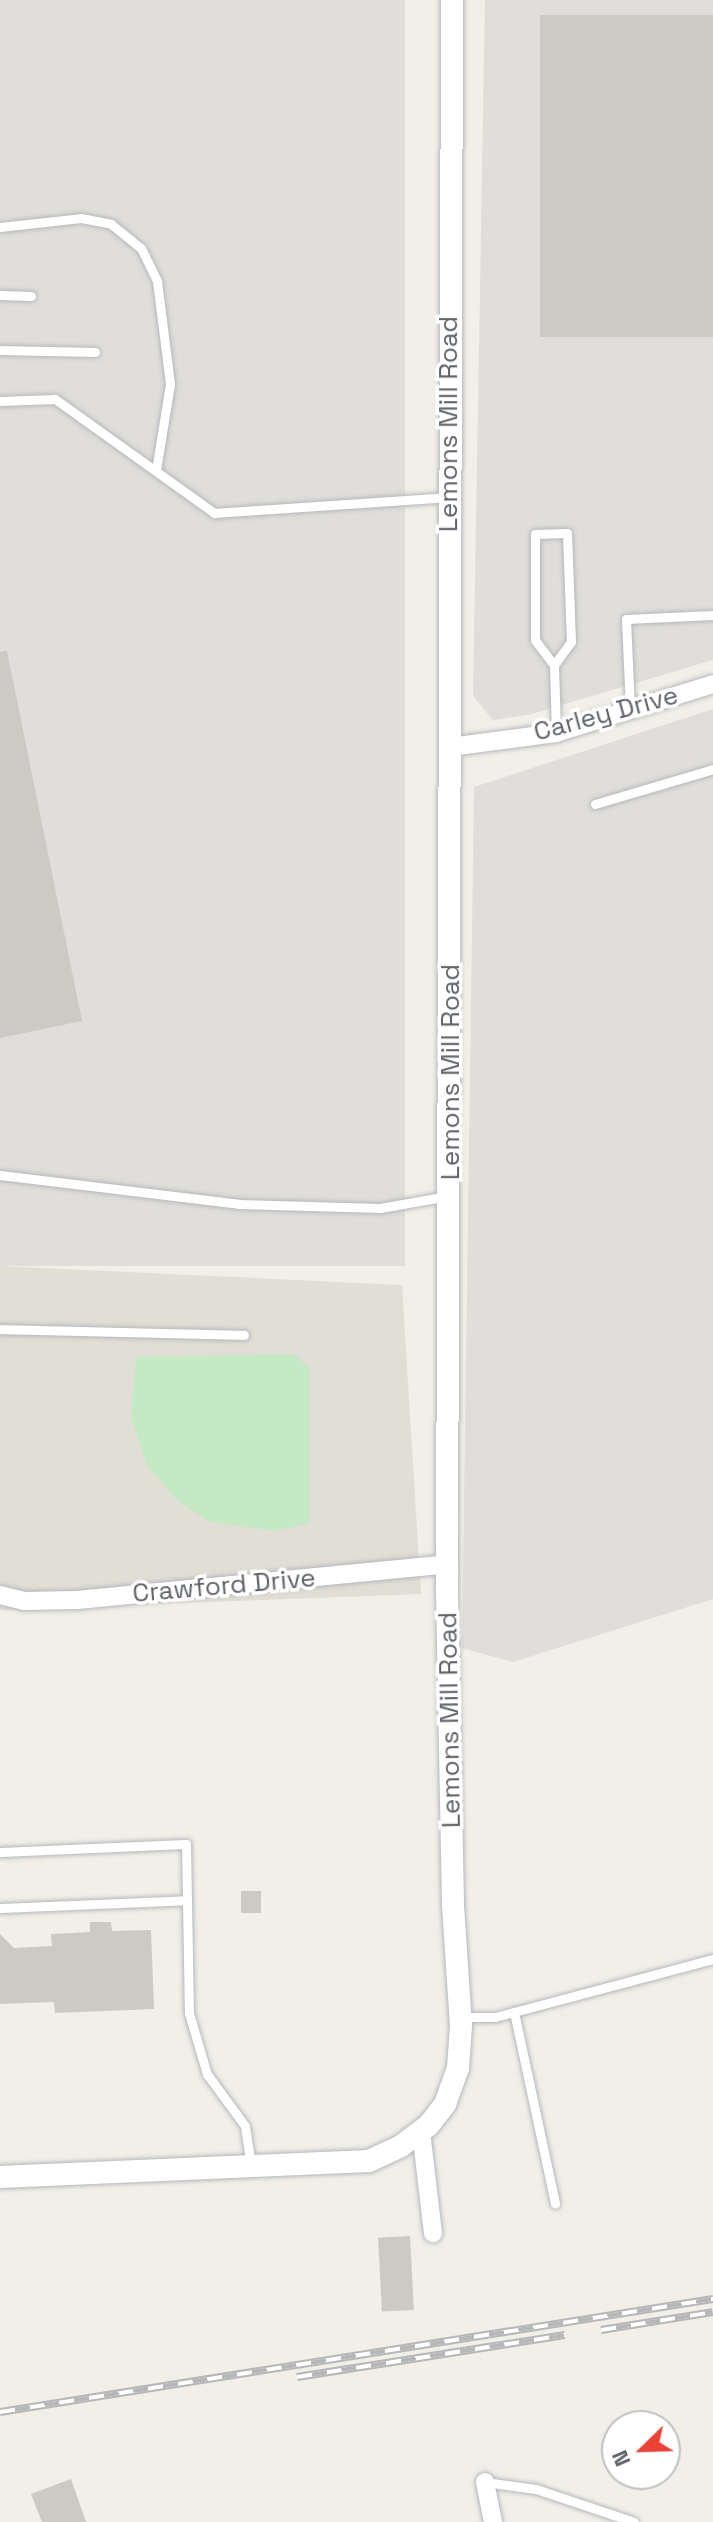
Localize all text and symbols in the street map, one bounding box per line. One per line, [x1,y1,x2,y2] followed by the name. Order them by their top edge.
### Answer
[433,316,465,532] street label: Lemons Mill Road
[530,680,682,748] street label: Carley Drive
[435,964,467,1180] street label: Lemons Mill Road
[131,1562,317,1610] street label: Crawford Drive
[433,1612,467,1828] street label: Lemons Mill Road
[601,2410,681,2490] north arrow
[605,2446,637,2471] text: N

